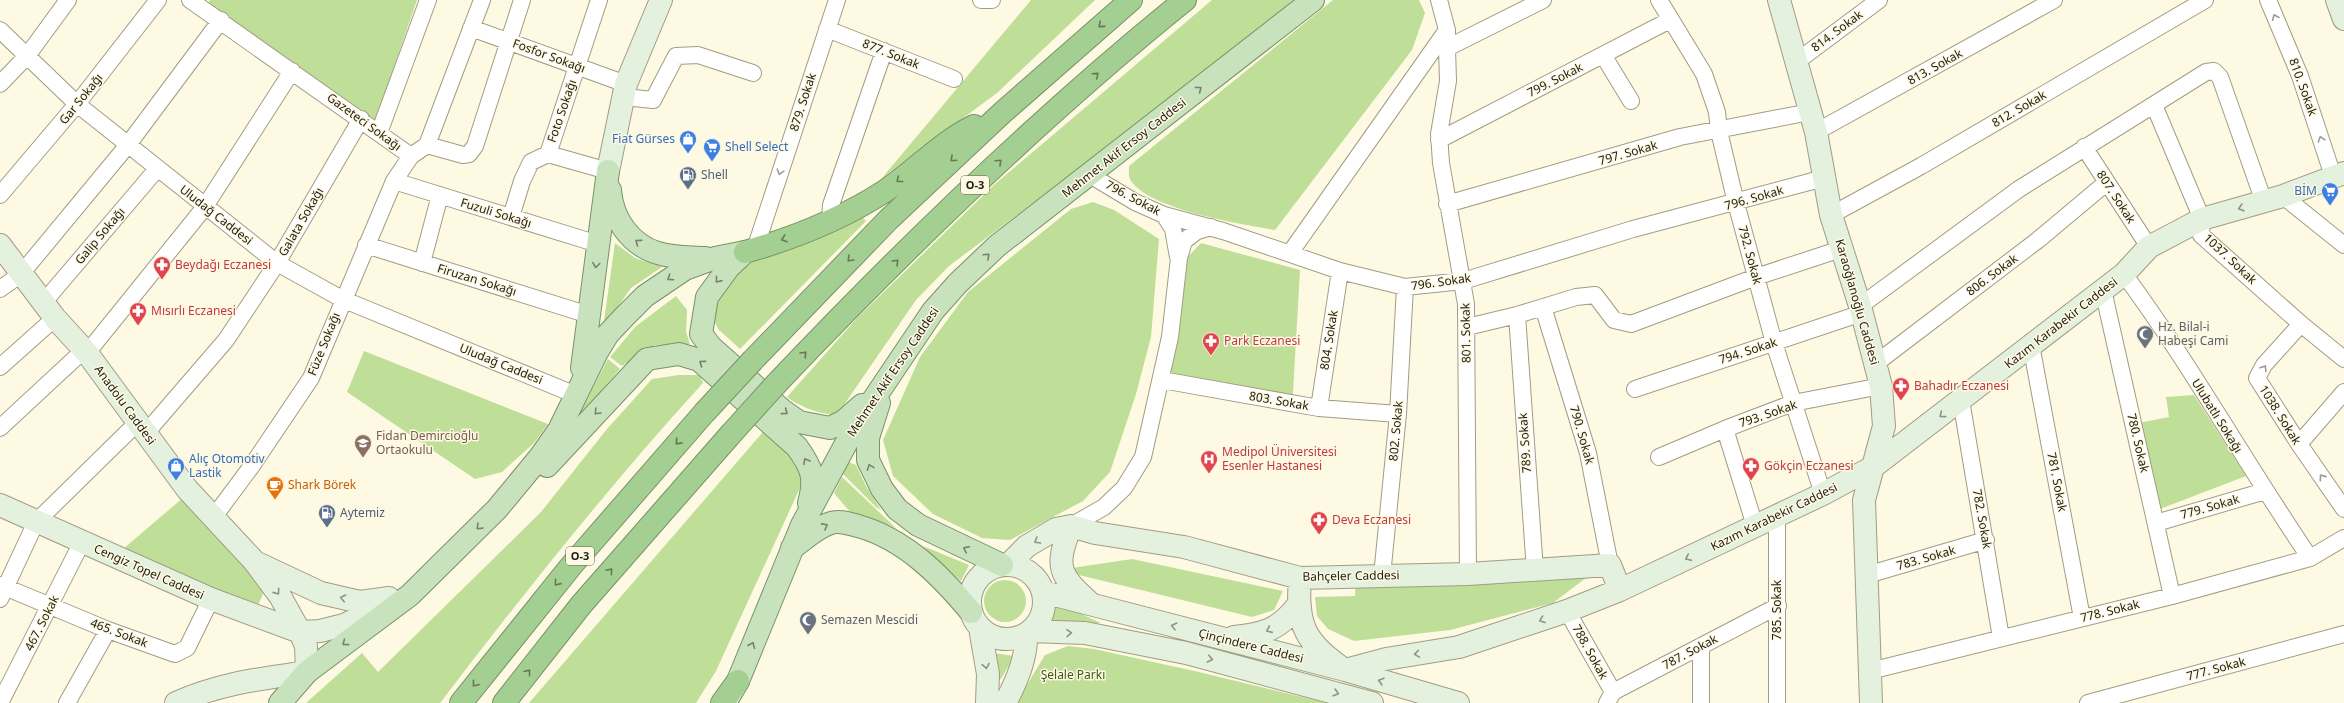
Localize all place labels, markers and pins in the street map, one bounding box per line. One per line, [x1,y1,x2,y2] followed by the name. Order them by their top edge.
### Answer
[678,129,698,154] shop icon: Fiat Gürses
[612,130,675,147] place label: Fiat Gürses
[702,137,722,162] supermarket icon: Shell Select
[725,138,789,155] place label: Shell Select
[678,165,698,190] fuel station icon: Shell
[701,166,728,183] place label: Shell
[2320,181,2340,206] supermarket icon: BİM
[2294,182,2317,199] place label: BİM
[152,255,172,280] pharmacy icon: Beydağı Eczanesi
[175,256,271,273] place label: Beydağı Eczanesi
[128,301,148,326] pharmacy icon: Mısırlı Eczanesi
[151,302,236,319] place label: Mısırlı Eczanesi
[2158,318,2228,349] place label: Hz. Bilal-i Habeşi Cami
[2135,324,2155,349] mosque icon: Hz. Bilal-i Habeşi Cami
[1201,331,1221,356] pharmacy icon: Park Eczanesi
[1224,332,1300,349] place label: Park Eczanesi
[1891,376,1911,401] pharmacy icon: Bahadır Eczanesi
[1914,377,2009,394] place label: Bahadır Eczanesi
[376,427,479,458] place label: Fidan Demircioğlu Ortaokulu
[353,433,373,458] school or university icon: Fidan Demircioğlu Ortaokulu
[1222,443,1337,474] place label: Medipol Üniversitesi Esenler Hastanesi
[1199,449,1219,474] hospital icon: Medipol Üniversitesi Esenler Hastanesi
[189,450,266,481] place label: Alıç Otomotiv Lastik
[166,456,186,481] shop icon: Alıç Otomotiv Lastik
[1741,456,1761,481] pharmacy icon: Gökçin Eczanesi
[1764,457,1854,474] place label: Gökçin Eczanesi
[265,475,285,500] cafe icon: Shark Börek
[288,476,357,493] place label: Shark Börek
[317,503,337,528] fuel station icon: Aytemiz
[340,504,385,521] place label: Aytemiz
[1309,510,1329,535] pharmacy icon: Deva Eczanesi
[1332,511,1411,528] place label: Deva Eczanesi
[798,610,818,635] mosque icon: Semazen Mescidi
[821,611,918,628] place label: Semazen Mescidi

